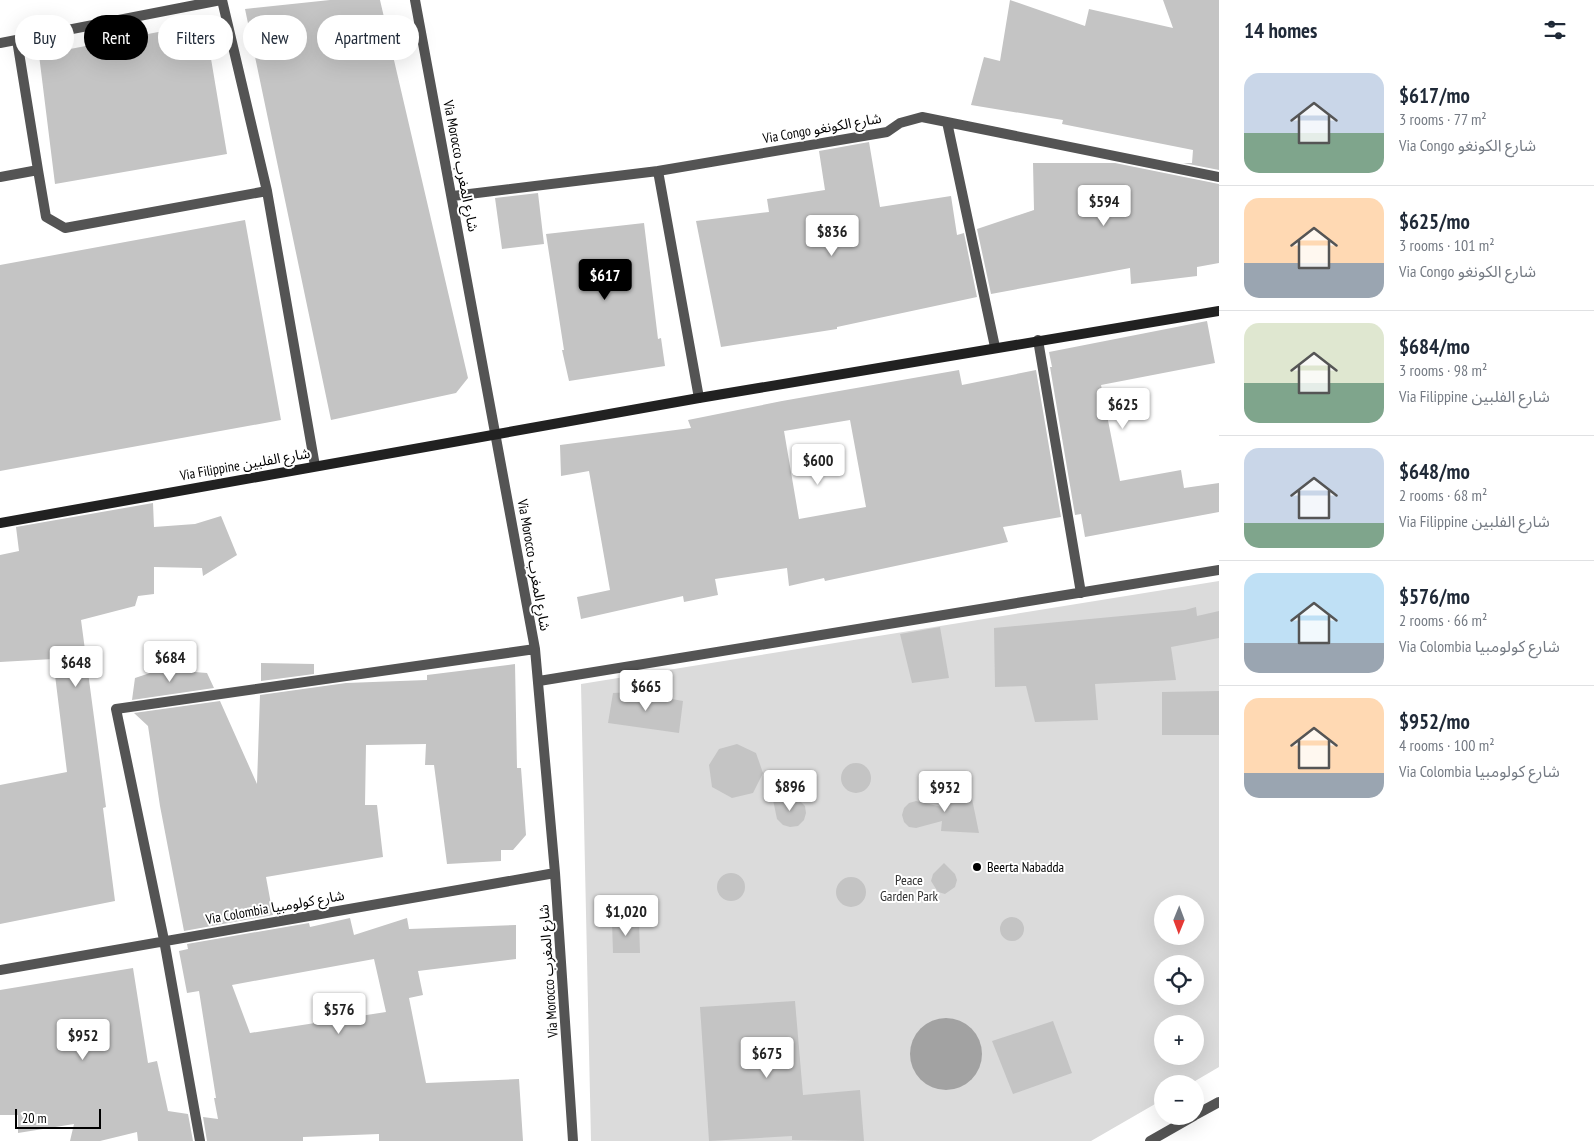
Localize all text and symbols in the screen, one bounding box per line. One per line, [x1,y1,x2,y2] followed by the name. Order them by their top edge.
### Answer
[15,15,74,60] chip: Buy
[84,15,148,60] chip: Rent
[158,15,233,60] chip: Filters
[243,15,307,60] chip: New
[317,15,419,60] chip: Apartment
[1541,16,1569,44] icon: filters
[1244,17,1317,44] text: 14 homes
[1399,82,1470,109] text: $617/mo
[1284,93,1344,153] icon: home
[437,98,483,234] street label: Via Morocco شارع المغرب
[760,109,883,149] street label: Via Congo شارع الكونغو
[1399,109,1487,129] text: 3 rooms · 77 m²
[1399,135,1536,155] text: Via Congo شارع الكونغو
[1074,184,1134,227] pin: $594
[1089,191,1119,211] text: $594
[1399,208,1470,235] text: $625/mo
[802,214,862,257] pin: $836
[1284,218,1344,278] icon: home
[817,221,847,241] text: $836
[1399,235,1495,255] text: 3 rooms · 101 m²
[575,258,635,301] pin: $617
[1399,261,1536,281] text: Via Congo شارع الكونغو
[590,265,620,285] text: $617
[1399,333,1470,360] text: $684/mo
[1284,343,1344,403] icon: home
[1399,360,1487,380] text: 3 rooms · 98 m²
[1399,386,1550,406] text: Via Filippine شارع الفلبين
[1093,388,1153,430] pin: $625
[1108,394,1138,414] text: $625
[177,444,312,486] street label: Via Filippine شارع الفلبين
[788,444,848,486] pin: $600
[803,450,833,470] text: $600
[1399,458,1470,485] text: $648/mo
[1284,468,1344,528] icon: home
[1399,485,1487,505] text: 2 rooms · 68 m²
[511,497,554,633] street label: Via Morocco شارع المغرب
[1399,511,1550,531] text: Via Filippine شارع الفلبين
[1399,583,1470,610] text: $576/mo
[1284,593,1344,653] icon: home
[1399,610,1487,630] text: 2 rooms · 66 m²
[1399,636,1560,656] text: Via Colombia شارع كولومبيا
[140,640,200,683] pin: $684
[46,646,106,688] pin: $648
[155,647,185,667] text: $684
[61,652,91,672] text: $648
[616,670,676,712] pin: $665
[631,676,661,696] text: $665
[1399,708,1470,735] text: $952/mo
[1284,718,1344,778] icon: home
[1399,735,1495,755] text: 4 rooms · 100 m²
[1399,761,1560,781] text: Via Colombia شارع كولومبيا
[760,770,820,812] pin: $896
[915,770,975,813] pin: $932
[775,776,805,796] text: $896
[930,777,960,797] text: $932
[987,858,1064,876] place label: Beerta Nabadda
[971,861,983,873] marker: Beerta Nabadda
[880,871,939,905] park label: Peace Garden Park
[203,886,346,930] street label: Via Colombia شارع كولومبيا
[585,894,667,937] pin: $1,020
[1154,895,1204,945] north arrow
[1154,895,1204,1125] map controls
[605,901,647,921] text: $1,020
[534,904,564,1039] street label: Via Morocco شارع المغرب
[1154,955,1204,1005] button: locate
[309,992,369,1035] pin: $576
[324,999,354,1019] text: $576
[1154,1015,1204,1065] button: +
[53,1018,113,1061] pin: $952
[68,1025,98,1045] text: $952
[737,1036,797,1079] pin: $675
[752,1043,782,1063] text: $675
[1154,1075,1204,1125] button: −
[15,1106,101,1129] scale bar
[22,1109,47,1127] text: 20 m

